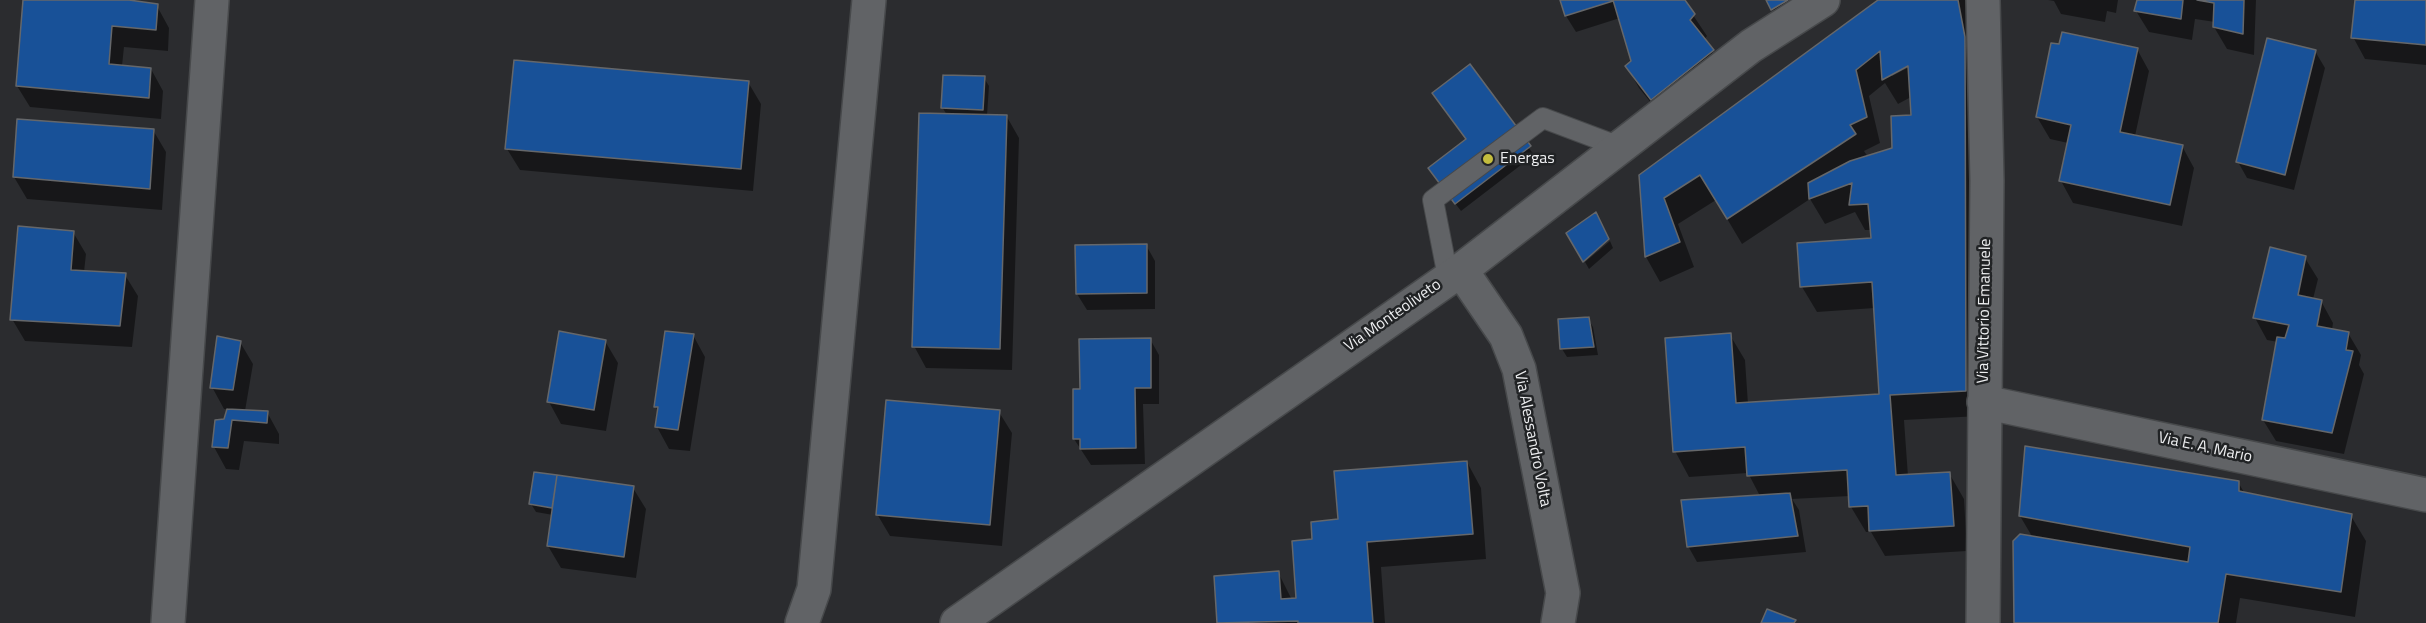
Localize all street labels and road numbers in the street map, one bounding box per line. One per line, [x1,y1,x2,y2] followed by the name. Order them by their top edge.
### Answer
[1974,238,1996,384] street label: Via Vittorio Emanuele
[1341,276,1445,356] street label: Via Monteoliveto
[1509,370,1555,508] street label: Via Alessandro Volta
[2156,429,2254,467] street label: Via E. A. Mario

